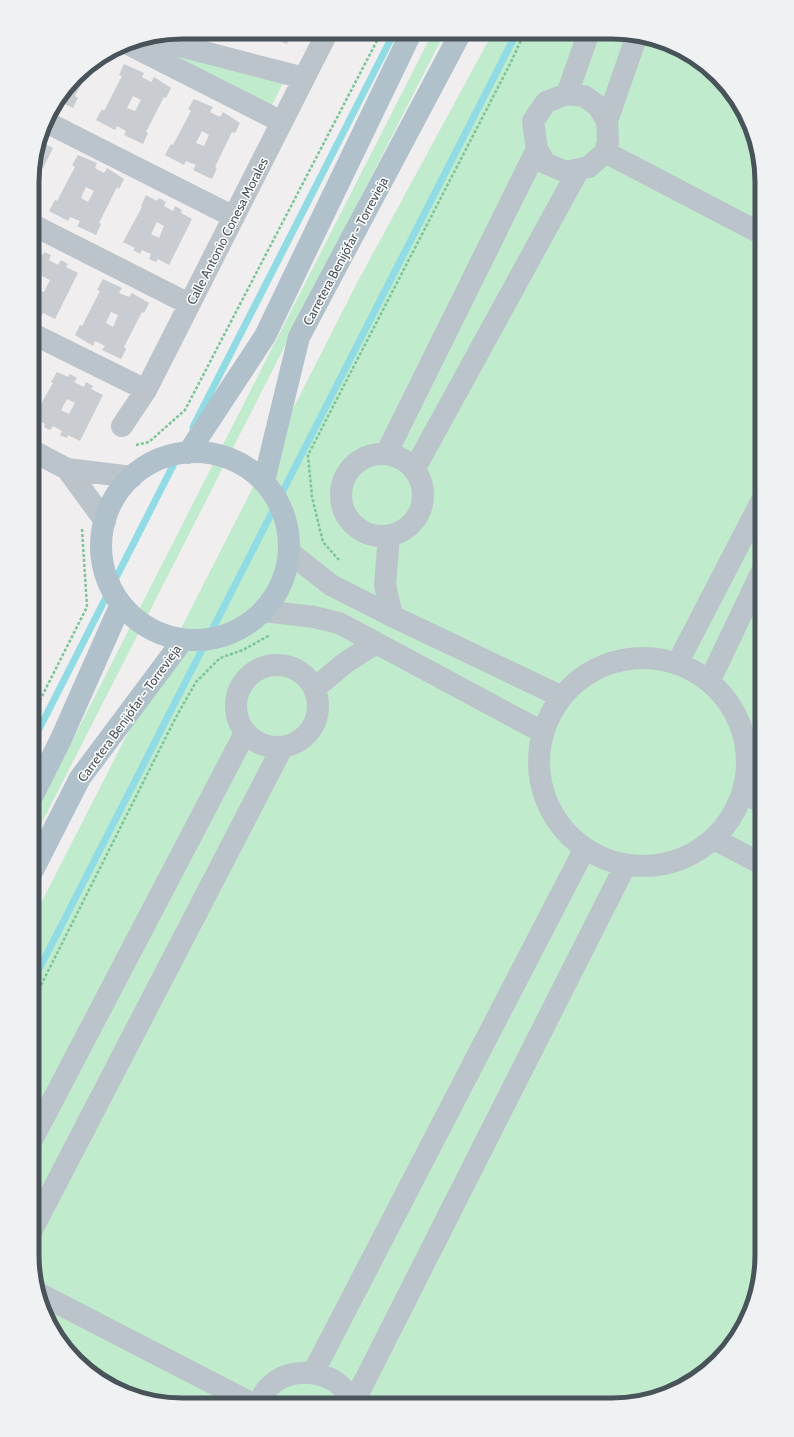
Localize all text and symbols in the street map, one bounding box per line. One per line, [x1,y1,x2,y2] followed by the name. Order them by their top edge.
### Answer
[183,154,271,307] street label: Calle Antonio Conesa Morales
[299,173,392,328] street label: Carretera Benijófar - Torrevieja
[74,641,185,785] street label: Carretera Benijófar - Torrevieja

